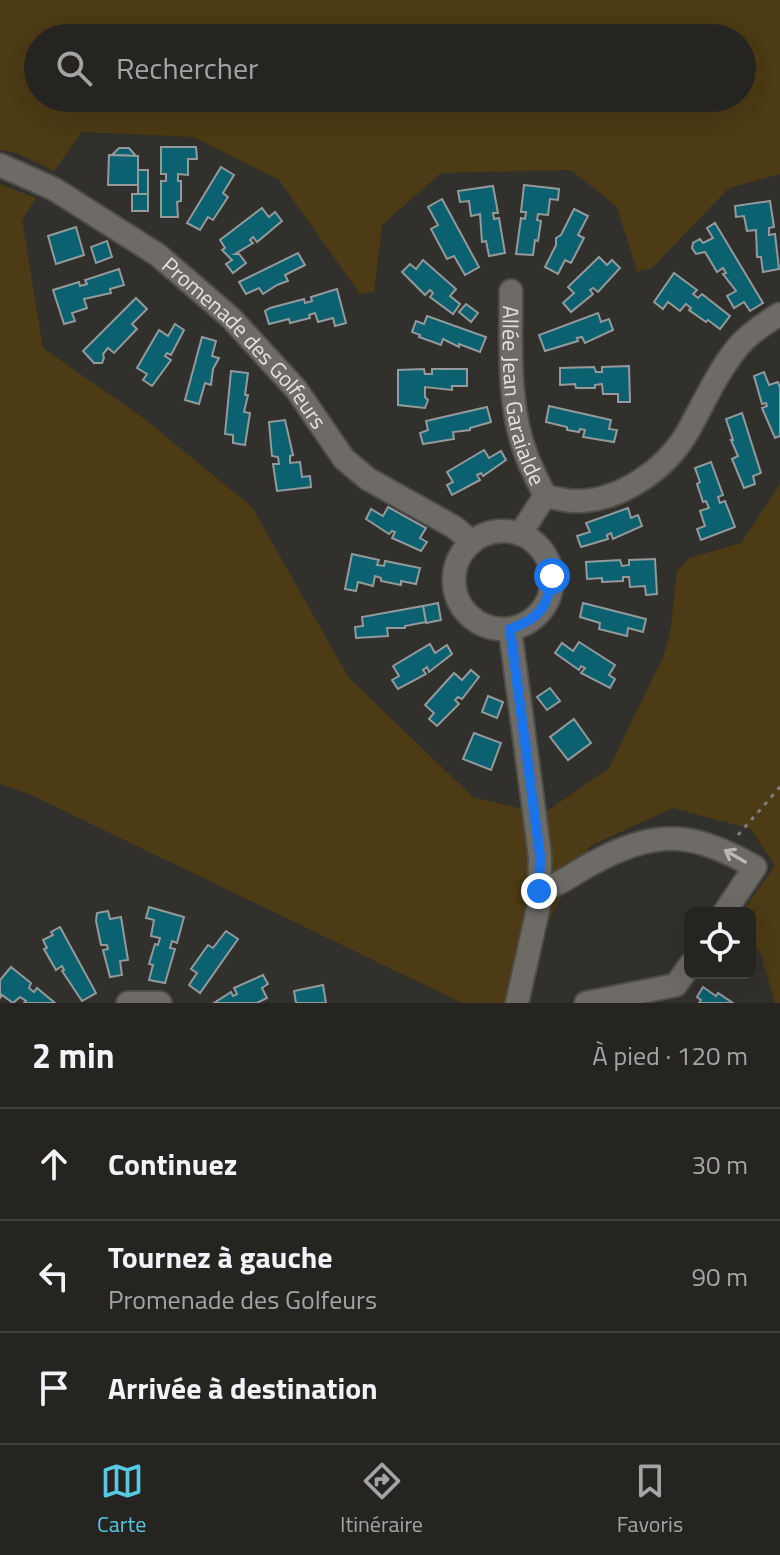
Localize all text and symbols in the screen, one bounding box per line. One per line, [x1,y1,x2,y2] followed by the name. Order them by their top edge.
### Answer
[24,24,756,112] search box
[116,45,259,91] text: Rechercher
[52,46,96,90] icon: search
[154,248,335,436] street label: Promenade des Golfeurs
[494,305,554,491] street label: Allée Jean Garaialde
[534,558,570,594] route start
[724,848,747,864] one-way arrow
[521,873,557,909] route end
[684,907,756,979] map controls
[684,907,756,979] button: locate
[32,1029,115,1081] text: 2 min
[592,1036,748,1075] text: À pied · 120 m
[108,1141,237,1187] text: Continuez
[32,1142,76,1186] icon: ahead
[691,1145,748,1184] text: 30 m
[108,1234,333,1280] text: Tournez à gauche
[32,1254,76,1298] icon: left
[691,1257,748,1296] text: 90 m
[108,1280,377,1319] text: Promenade des Golfeurs
[108,1365,378,1411] text: Arrivée à destination
[32,1366,76,1410] icon: arrive
[97,1459,146,1541] tab: Carte
[340,1459,423,1541] tab: Itinéraire
[617,1459,683,1541] tab: Favoris

